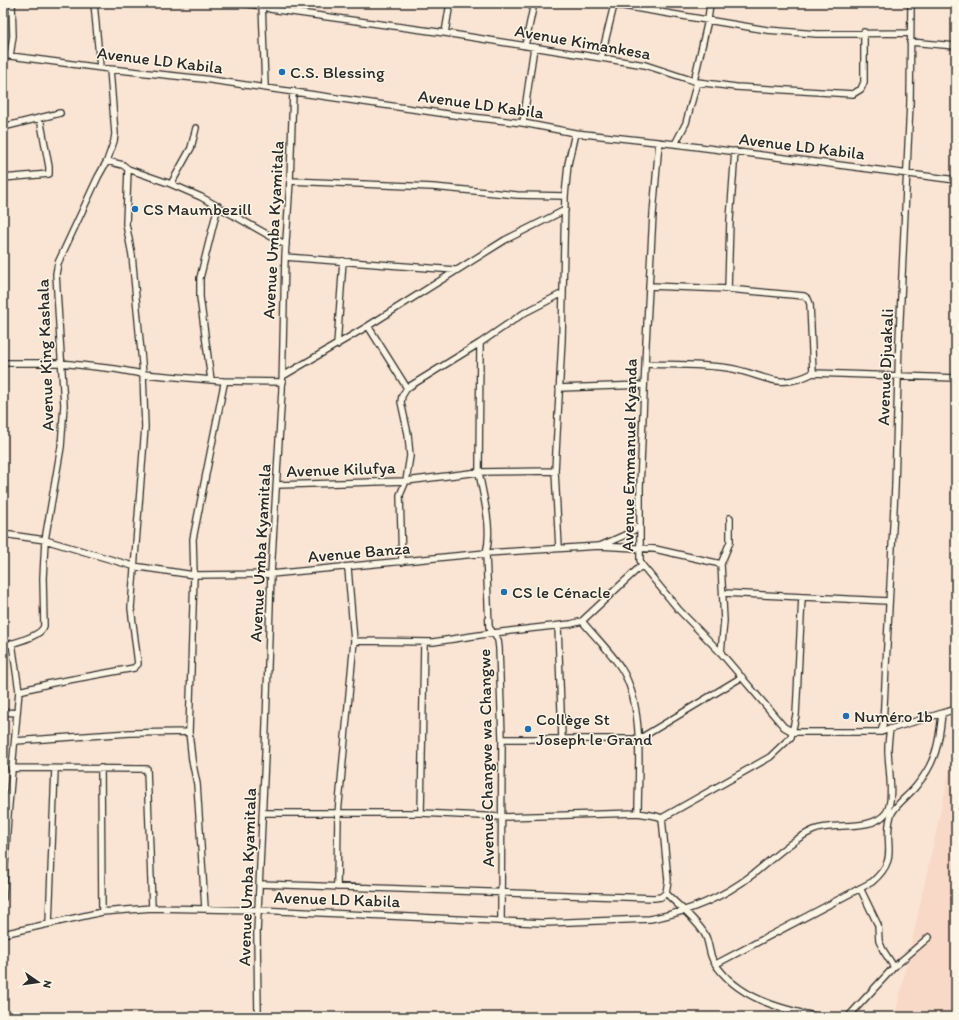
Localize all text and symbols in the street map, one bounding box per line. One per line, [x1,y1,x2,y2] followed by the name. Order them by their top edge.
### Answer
[513,20,653,64] street label: Avenue Kimankesa
[96,42,224,78] street label: Avenue LD Kabila
[290,62,385,82] place label: C.S. Blessing
[277,67,287,77] marker: C.S. Blessing
[417,85,545,123] street label: Avenue LD Kabila
[738,128,866,164] street label: Avenue LD Kabila
[258,140,288,320] street label: Avenue Umba Kyamitala
[143,199,252,219] place label: CS Maumbezill
[130,204,140,214] marker: CS Maumbezill
[32,278,58,432] street label: Avenue King Kashala
[873,308,897,426] street label: Avenue Djuakali
[617,358,641,552] street label: Avenue Emmanuel Kyanda
[286,457,396,481] street label: Avenue Kilufya
[245,463,275,643] street label: Avenue Umba Kyamitala
[307,538,411,566] street label: Avenue Banza
[512,582,611,602] place label: CS le Cénacle
[499,587,509,597] marker: CS le Cénacle
[474,649,498,867] street label: Avenue Changwe wa Changwe
[854,706,933,726] place label: Numéro 1b
[536,709,653,749] place label: Collège St Joseph le Grand
[841,711,851,721] marker: Numéro 1b
[523,724,533,734] marker: Collège St Joseph le Grand
[234,788,260,966] street label: Avenue Umba Kyamitala
[273,887,401,911] street label: Avenue LD Kabila
[18,962,58,1002] north arrow
[40,979,54,989] text: N

